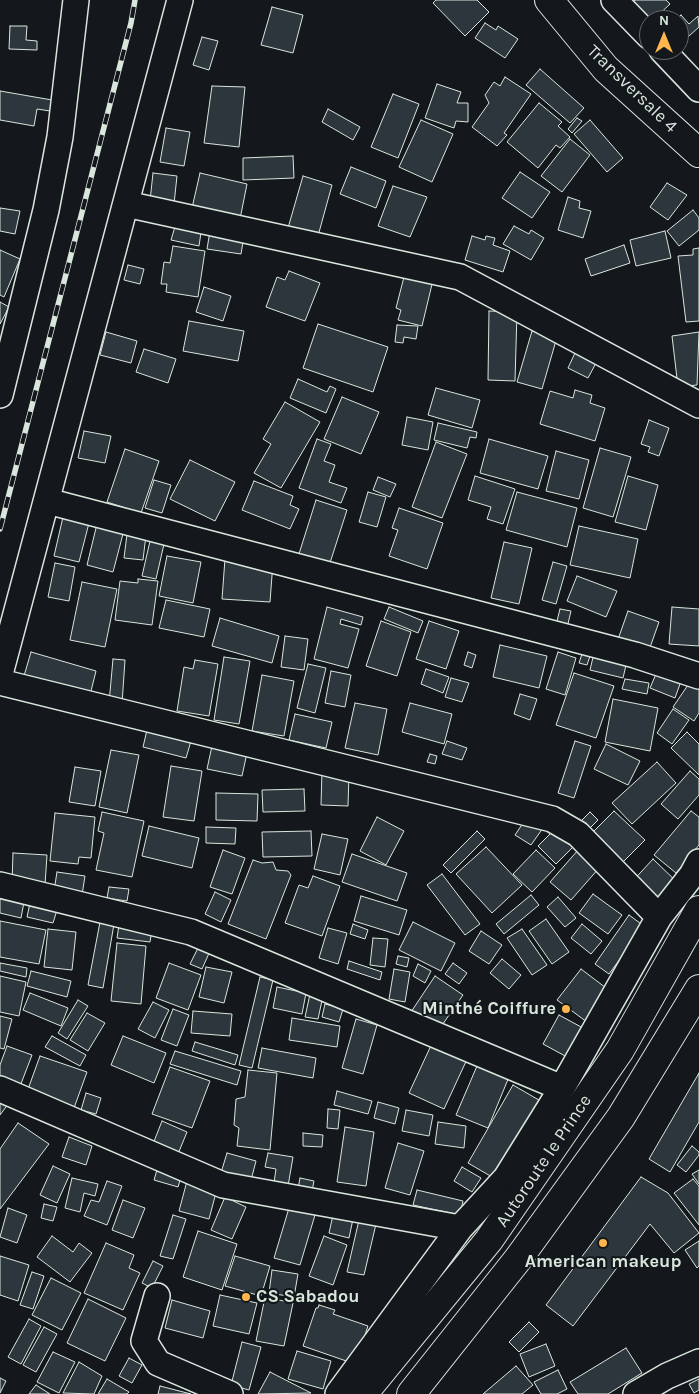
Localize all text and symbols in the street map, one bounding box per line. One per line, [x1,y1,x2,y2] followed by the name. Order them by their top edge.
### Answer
[639,10,689,60] north arrow
[659,12,669,29] text: N
[582,41,682,137] street label: Transversale 4
[422,998,556,1020] place label: Minthé Coiffure
[560,1003,572,1015] marker: Minthé Coiffure
[492,1091,596,1231] street label: Autoroute le Prince
[597,1237,609,1249] marker: American makeup
[525,1251,681,1273] place label: American makeup
[256,1286,360,1308] place label: CS Sabadou
[240,1291,252,1303] marker: CS Sabadou

